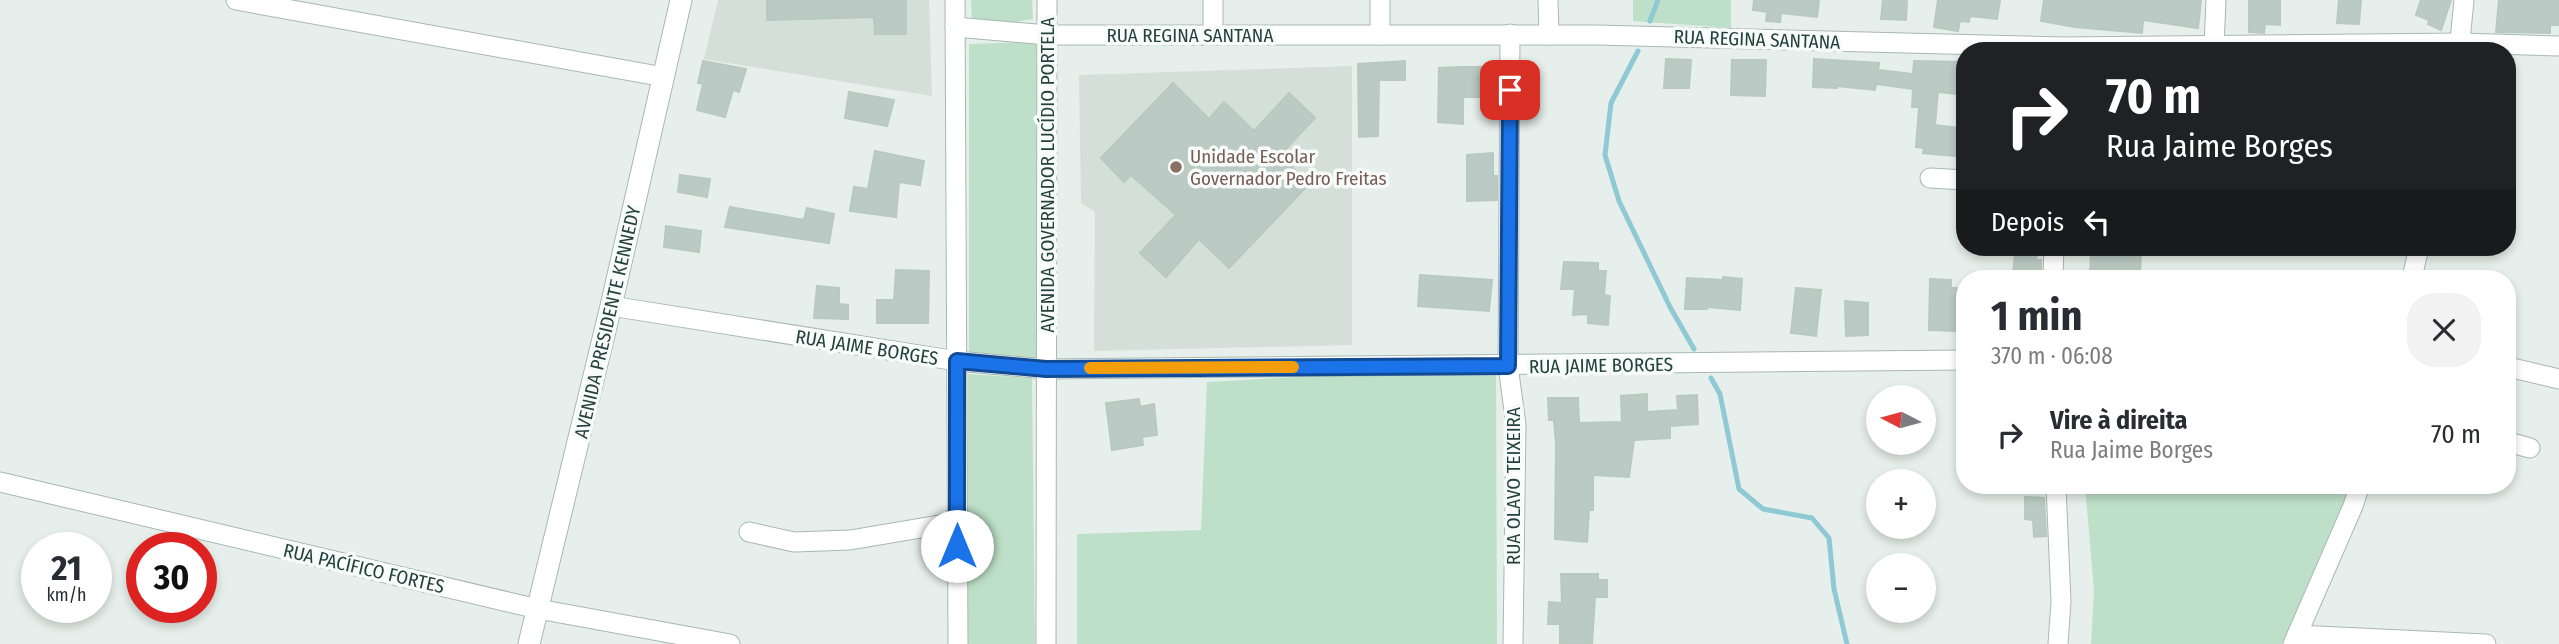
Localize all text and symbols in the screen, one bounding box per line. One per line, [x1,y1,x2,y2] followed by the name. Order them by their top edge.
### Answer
[1036,17,1059,333] street label: AVENIDA GOVERNADOR LUCÍDIO PORTELA
[1107,24,1273,47] street label: RUA REGINA SANTANA
[1673,25,1841,54] street label: RUA REGINA SANTANA
[1480,60,1540,120] pin
[2106,67,2201,126] text: 70 m
[1991,70,2082,161] icon: right
[1491,71,1529,109] icon: arrive
[2106,127,2333,165] text: Rua Jaime Borges
[1190,145,1387,190] place label: Unidade Escolar Governador Pedro Freitas
[1168,159,1184,175] marker: Unidade Escolar Governador Pedro Freitas
[570,203,646,441] street label: AVENIDA PRESIDENTE KENNEDY
[2078,203,2116,241] icon: left
[1991,207,2064,238] text: Depois
[1991,291,2082,341] text: 1 min
[2407,293,2481,367] button: close
[794,325,940,370] street label: RUA JAIME BORGES
[1991,342,2113,370] text: 370 m · 06:08
[1529,353,1673,378] street label: RUA JAIME BORGES
[1866,385,1936,455] north arrow
[1866,385,1936,623] map controls
[2050,405,2188,436] text: Vire à direita
[1502,407,1525,565] street label: RUA OLAVO TEIXEIRA
[1991,416,2029,454] icon: right
[2431,419,2481,450] text: 70 m
[2050,436,2213,464] text: Rua Jaime Borges
[1866,469,1936,539] button: +
[920,509,994,583] position arrow
[126,532,217,623] speed limit sign: 30
[281,539,447,598] street label: RUA PACÍFICO FORTES
[51,547,82,589] text: 21
[1866,553,1936,623] button: −
[46,584,87,606] text: km/h

